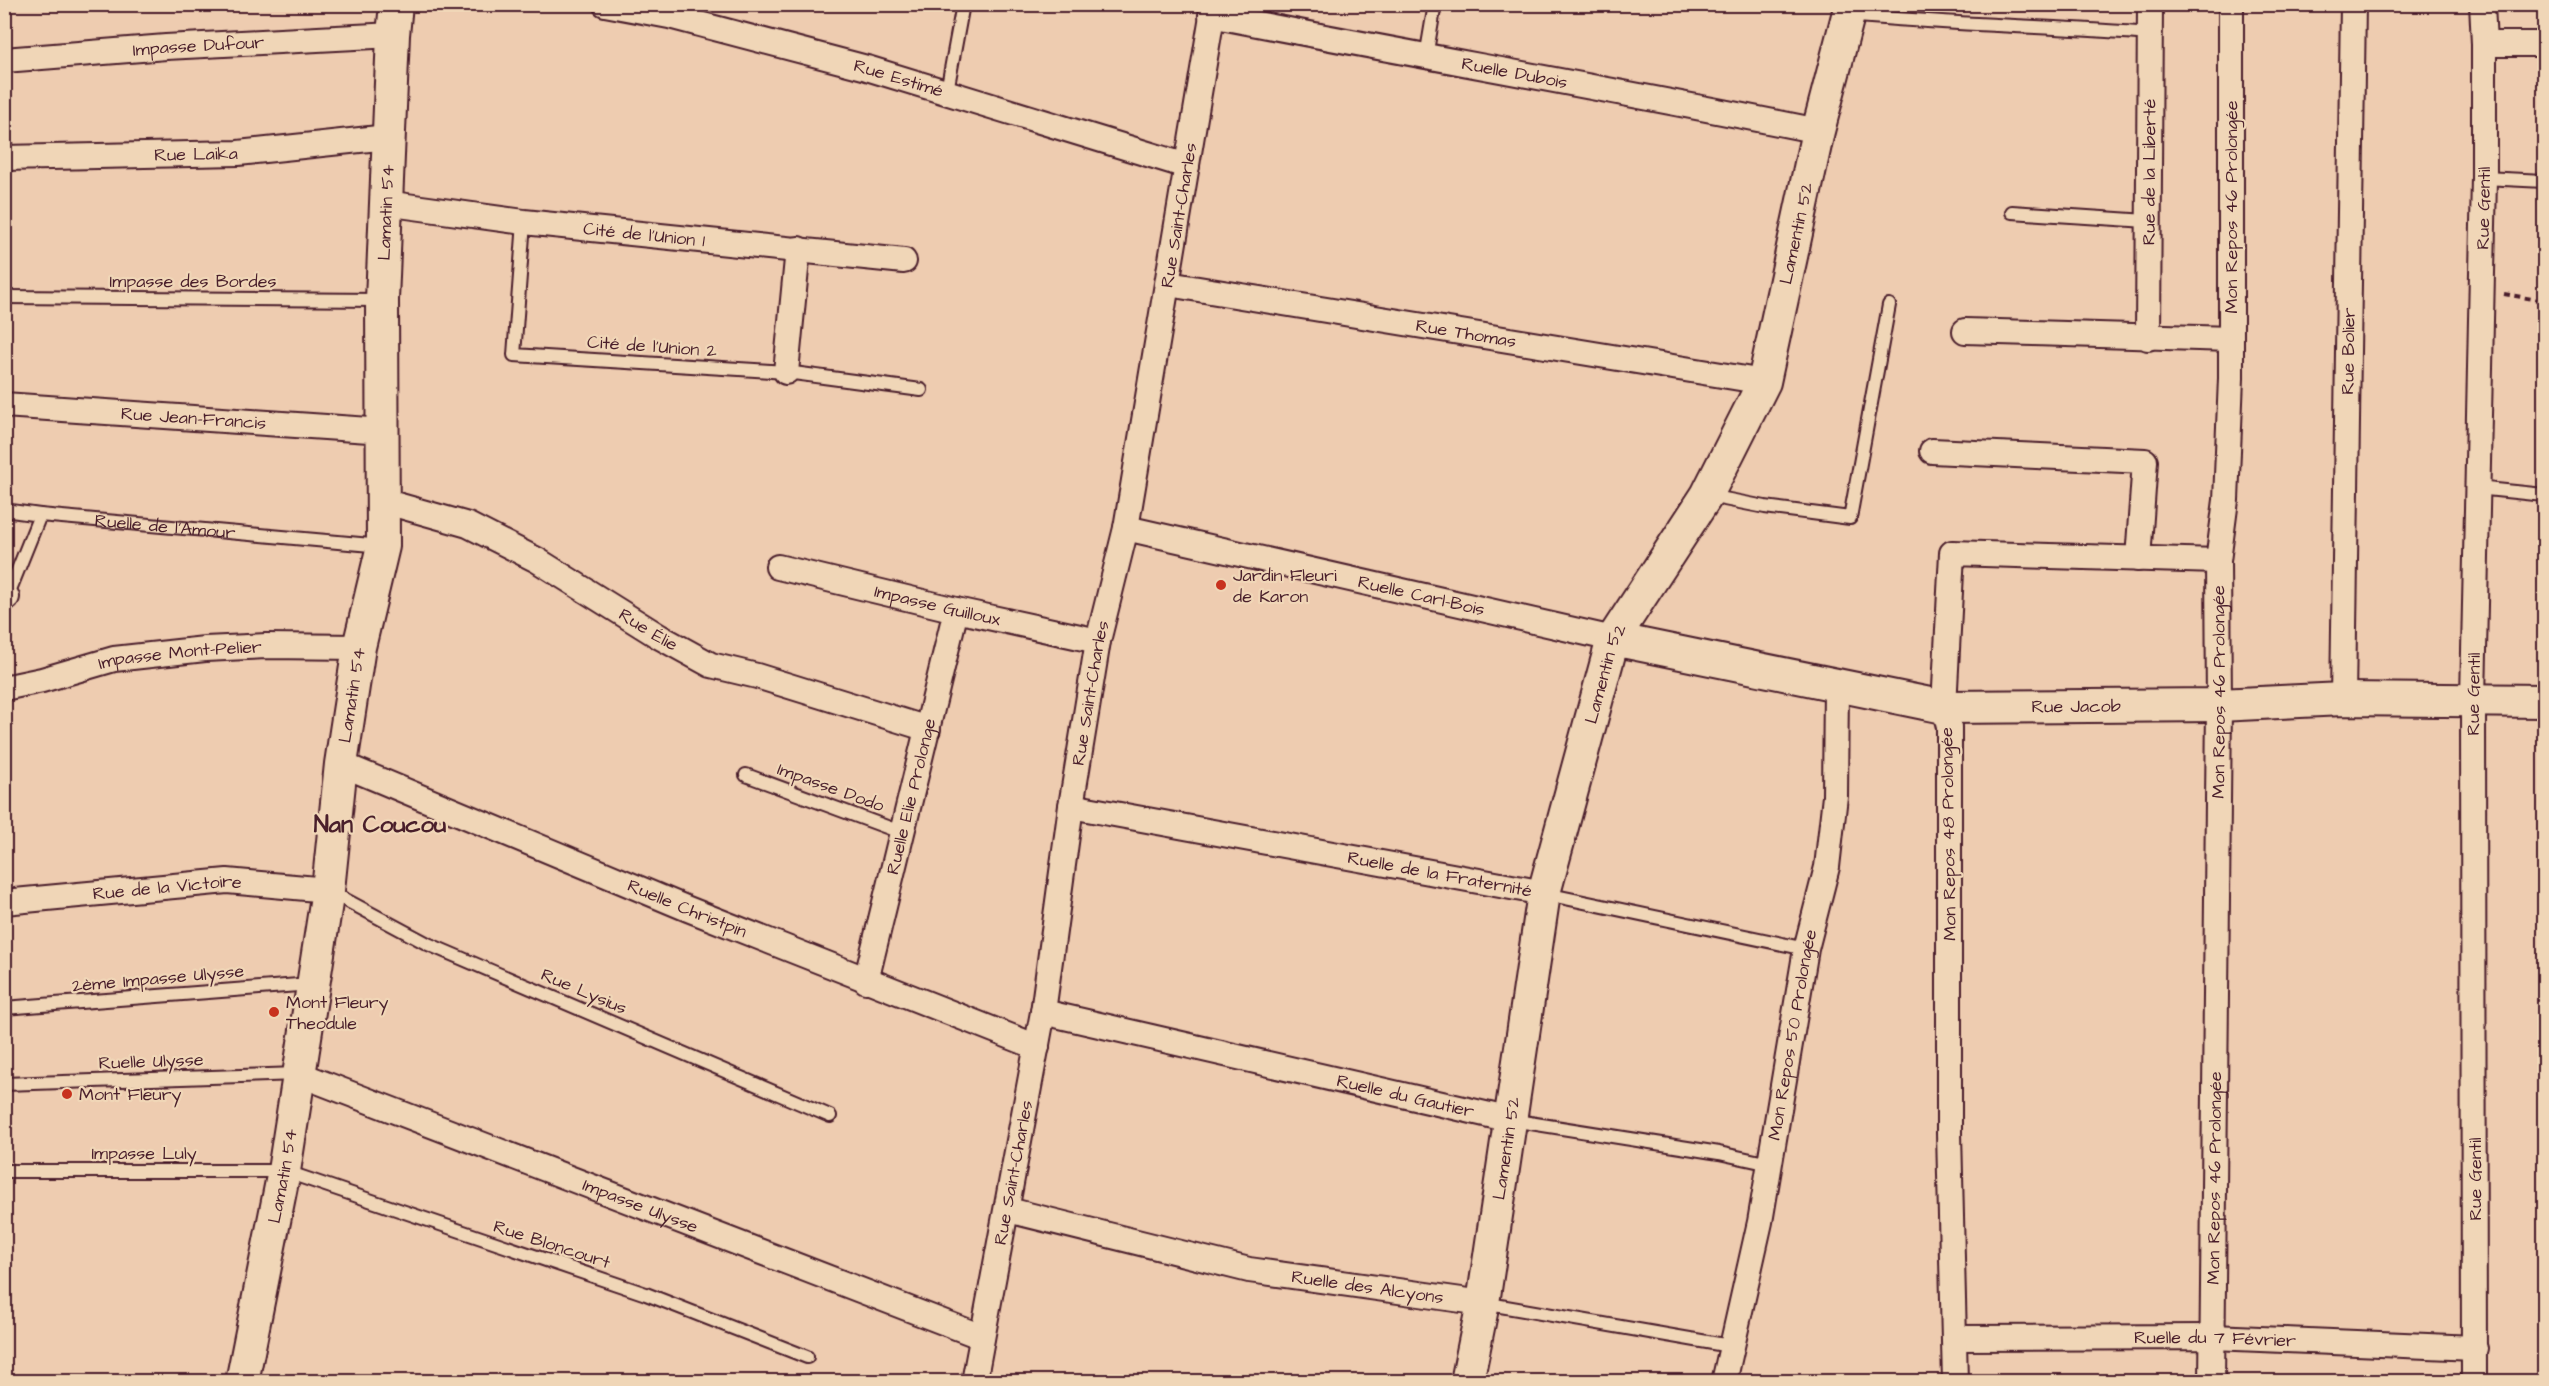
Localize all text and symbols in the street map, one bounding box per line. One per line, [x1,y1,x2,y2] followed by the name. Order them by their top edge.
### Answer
[132,30,265,63] street label: Impasse Dufour
[1460,51,1569,95] street label: Ruelle Dubois
[851,53,947,104] street label: Rue Estimé
[2137,98,2162,245] street label: Rue de la Liberté
[2219,100,2245,314] street label: Mon Repos 46 Prolongée
[154,141,238,168] street label: Rue Laika
[1155,141,1203,290] street label: Rue Saint-Charles
[372,164,401,261] street label: Lamatin 54
[2470,166,2497,250] street label: Rue Gentil
[1773,179,1820,287] street label: Lamentin 52
[582,216,706,253] street label: Cité de l'Union 1
[110,269,277,294] street label: Impasse des Bordes
[2335,307,2362,395] street label: Rue Bolier
[1414,313,1518,354] street label: Rue Thomas
[586,329,718,364] street label: Cité de l'Union 2
[120,401,267,436] street label: Rue Jean-Francis
[94,508,237,546] street label: Ruelle de l'Amour
[1233,563,1337,609] place label: Jardin Fleuri de Karon
[1355,569,1487,622] street label: Ruelle Carl-Bois
[1214,578,1228,592] marker: Jardin Fleuri de Karon
[872,579,1003,632] street label: Impasse Guilloux
[2206,585,2232,799] street label: Mon Repos 46 Prolongée
[614,602,682,657] street label: Rue Élie
[1066,618,1116,767] street label: Rue Saint-Charles
[1579,618,1633,727] street label: Lamentin 52
[95,634,262,676] street label: Impasse Mont-Pelier
[332,646,372,745] street label: Lamatin 54
[2461,652,2487,736] street label: Rue Gentil
[2031,694,2121,719] street label: Rue Jacob
[880,715,942,877] street label: Ruelle Elie Prolonge
[1934,727,1964,941] street label: Mon Repos 48 Prolongée
[774,757,888,818] street label: Impasse Dodo
[314,808,446,842] district label: Nan Coucou
[1345,845,1534,904] street label: Ruelle de la Fraternité
[92,869,243,907] street label: Rue de la Victoire
[623,873,750,944] street label: Ruelle Christpin
[1762,926,1824,1142] street label: Mon Repos 50 Prolongée
[71,959,245,999] street label: 2ème Impasse Ulysse
[537,962,631,1022] street label: Rue Lysius
[286,990,389,1036] place label: Mont Fleury Theodule
[267,1005,281,1019] marker: Mont Fleury Theodule
[98,1047,204,1077] street label: Ruelle Ulysse
[1334,1068,1477,1124] street label: Ruelle du Gautier
[2201,1071,2229,1285] street label: Mon Repos 46 Prolongée
[79,1082,182,1108] place label: Mont Fleury
[60,1087,74,1101] marker: Mont Fleury
[1487,1095,1527,1202] street label: Lamentin 52
[988,1098,1039,1247] street label: Rue Saint-Charles
[262,1127,303,1226] street label: Lamatin 54
[2463,1137,2488,1220] street label: Rue Gentil
[91,1141,197,1167] street label: Impasse Luly
[579,1172,702,1240] street label: Impasse Ulysse
[490,1214,614,1275] street label: Rue Bloncourt
[1290,1264,1445,1310] street label: Ruelle des Alcyons
[2134,1325,2297,1353] street label: Ruelle du 7 Février

